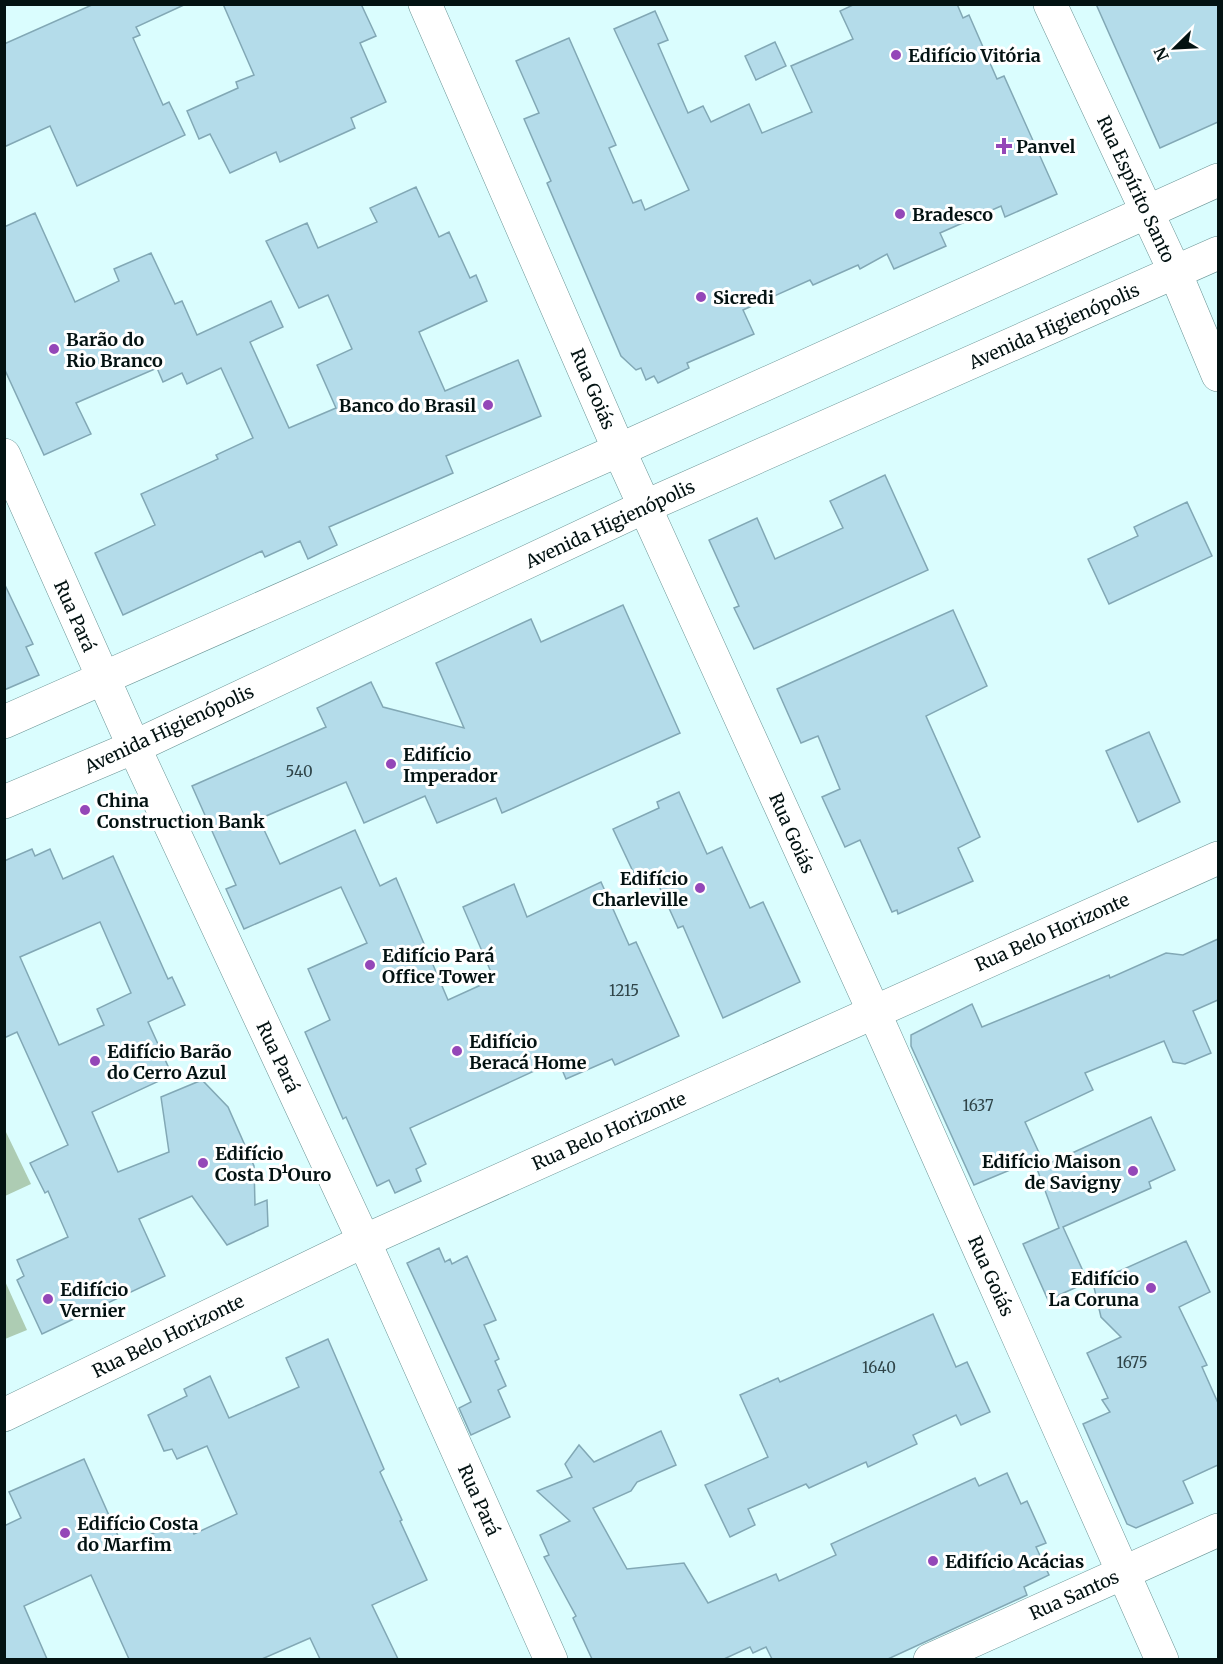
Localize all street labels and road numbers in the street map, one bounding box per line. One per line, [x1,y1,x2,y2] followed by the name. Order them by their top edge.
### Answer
[1092,112,1180,266] street label: Rua Espírito Santo
[964,278,1143,374] street label: Avenida Higienópolis
[566,345,620,433] street label: Rua Goiás
[521,475,699,574] street label: Avenida Higienópolis
[49,577,101,656] street label: Rua Pará
[80,680,258,779] street label: Avenida Higienópolis
[764,789,820,877] street label: Rua Goiás
[971,888,1133,976] street label: Rua Belo Horizonte
[252,1018,305,1097] street label: Rua Pará
[528,1087,690,1175] street label: Rua Belo Horizonte
[963,1232,1019,1320] street label: Rua Goiás
[88,1289,248,1383] street label: Rua Belo Horizonte
[453,1461,505,1540] street label: Rua Pará
[1026,1565,1123,1625] street label: Rua Santos

